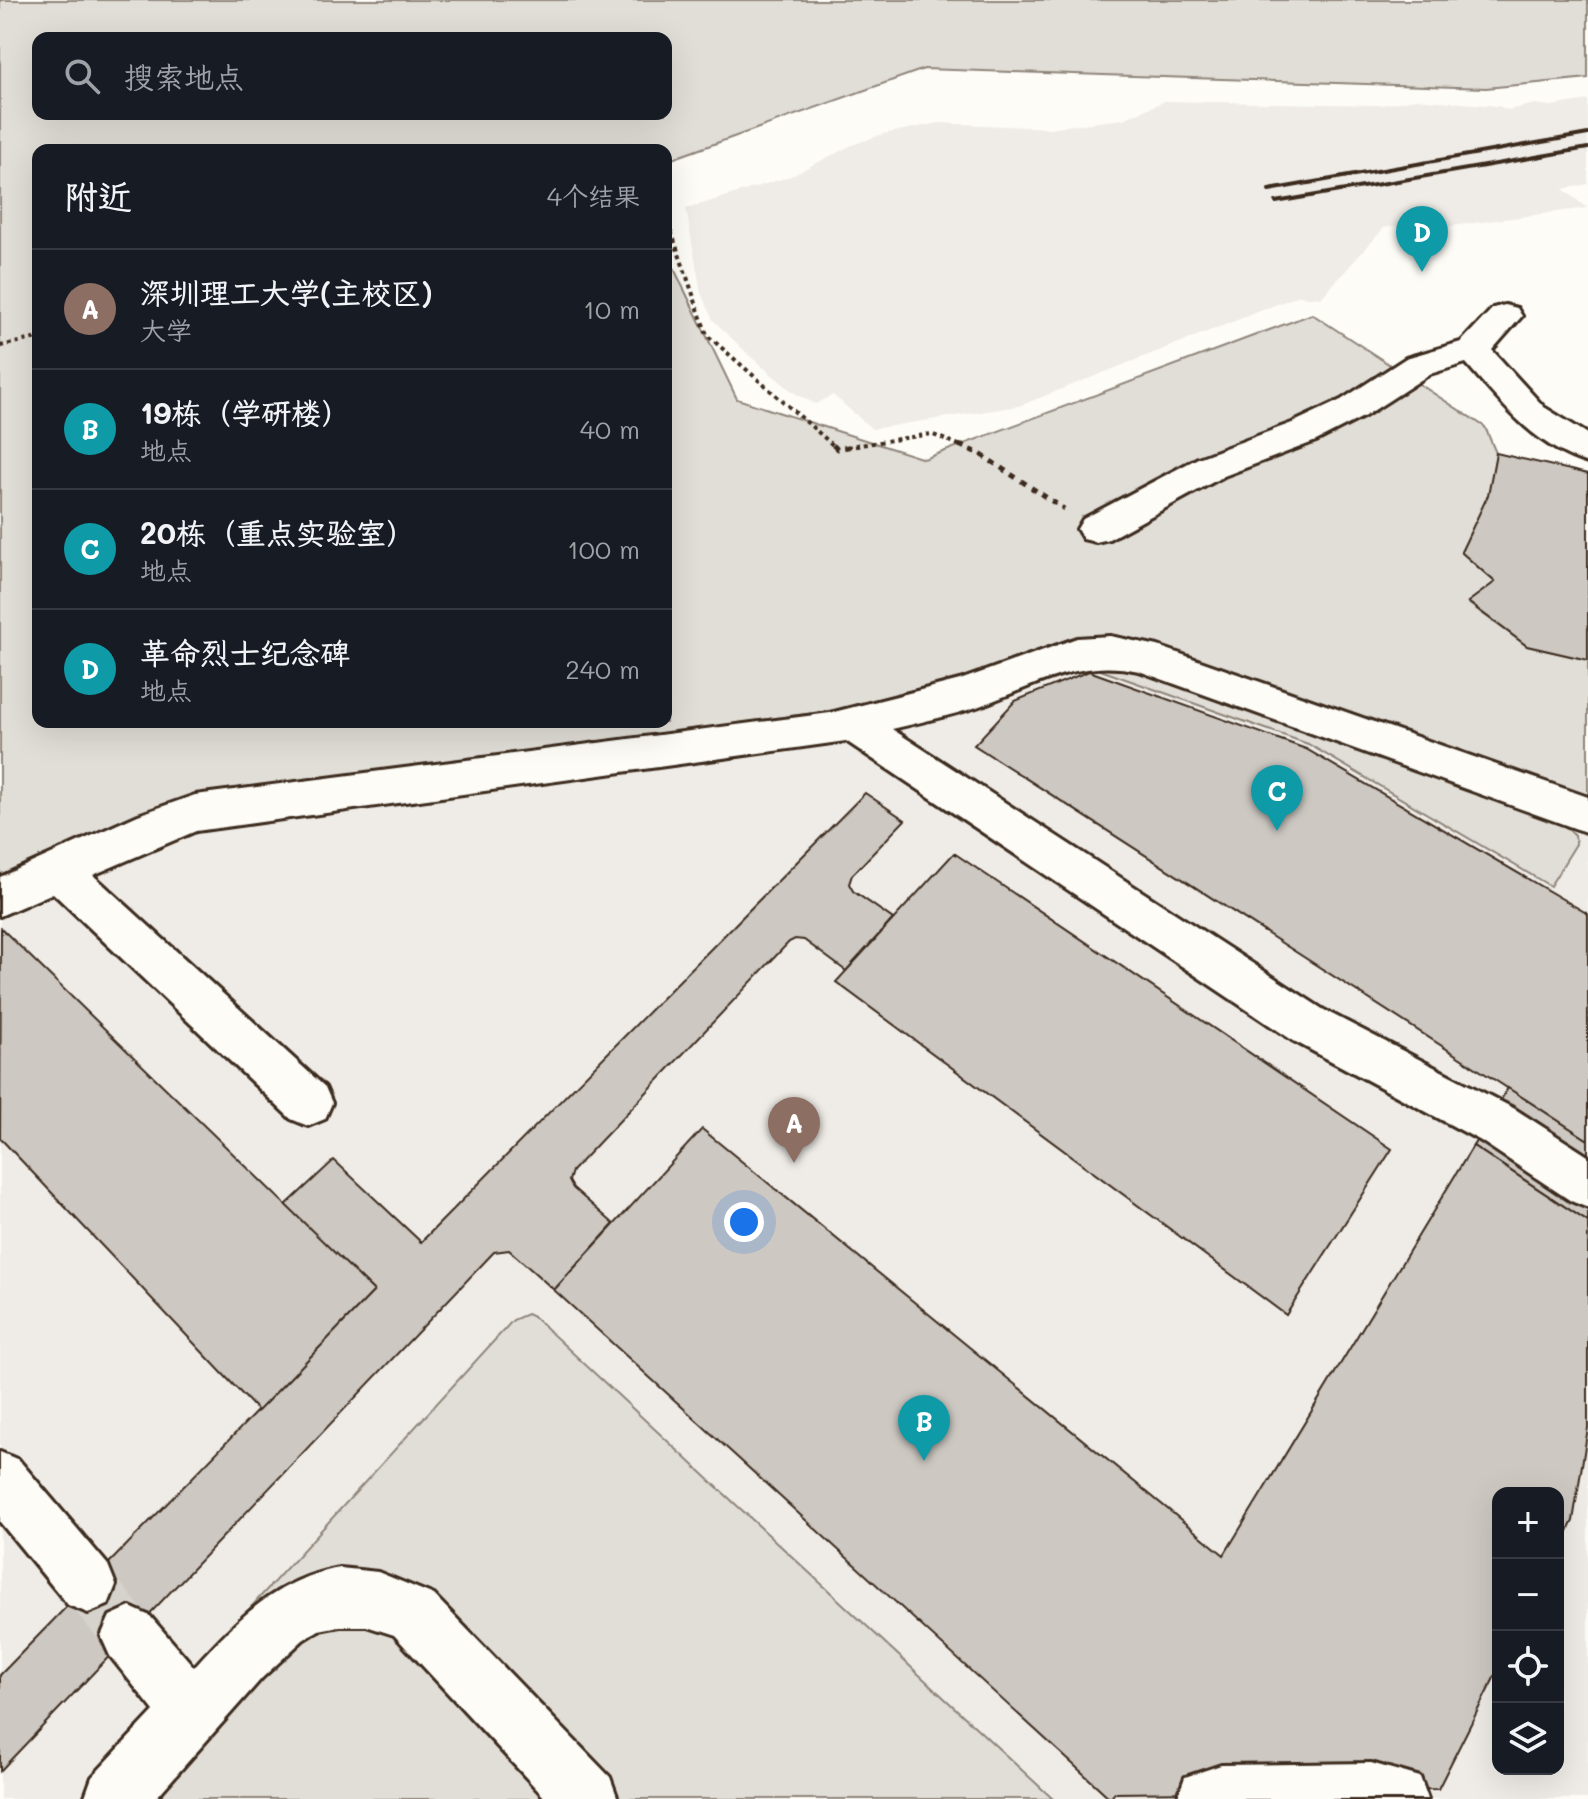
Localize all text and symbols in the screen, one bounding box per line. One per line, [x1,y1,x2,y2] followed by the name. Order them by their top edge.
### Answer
[32,32,672,120] search box
[60,54,104,98] icon: search
[124,56,244,96] text: 搜索地点
[64,173,132,218] text: 附近
[547,179,640,213] text: 4个结果
[1396,206,1448,272] pin: D
[140,272,433,312] text: 深圳理工大学(主校区)
[81,292,99,326] text: A
[583,292,640,326] text: 10 m
[140,313,192,347] text: 大学
[140,392,351,432] text: 19栋（学研楼）
[81,412,99,446] text: B
[580,412,640,446] text: 40 m
[140,433,192,467] text: 地点
[140,512,416,552] text: 20栋（重点实验室）
[80,532,100,566] text: C
[567,532,640,566] text: 100 m
[140,553,192,587] text: 地点
[140,632,350,672] text: 革命烈士纪念碑
[81,652,99,686] text: D
[565,652,640,686] text: 240 m
[140,673,192,707] text: 地点
[1251,765,1303,831] pin: C
[768,1097,820,1163] pin: A
[724,1202,764,1242] your location
[898,1395,950,1461] pin: B
[1492,1487,1564,1775] map controls
[1492,1487,1564,1559] button: +
[1492,1559,1564,1631] button: −
[1492,1631,1564,1703] button: locate
[1492,1703,1564,1775] button: layers

